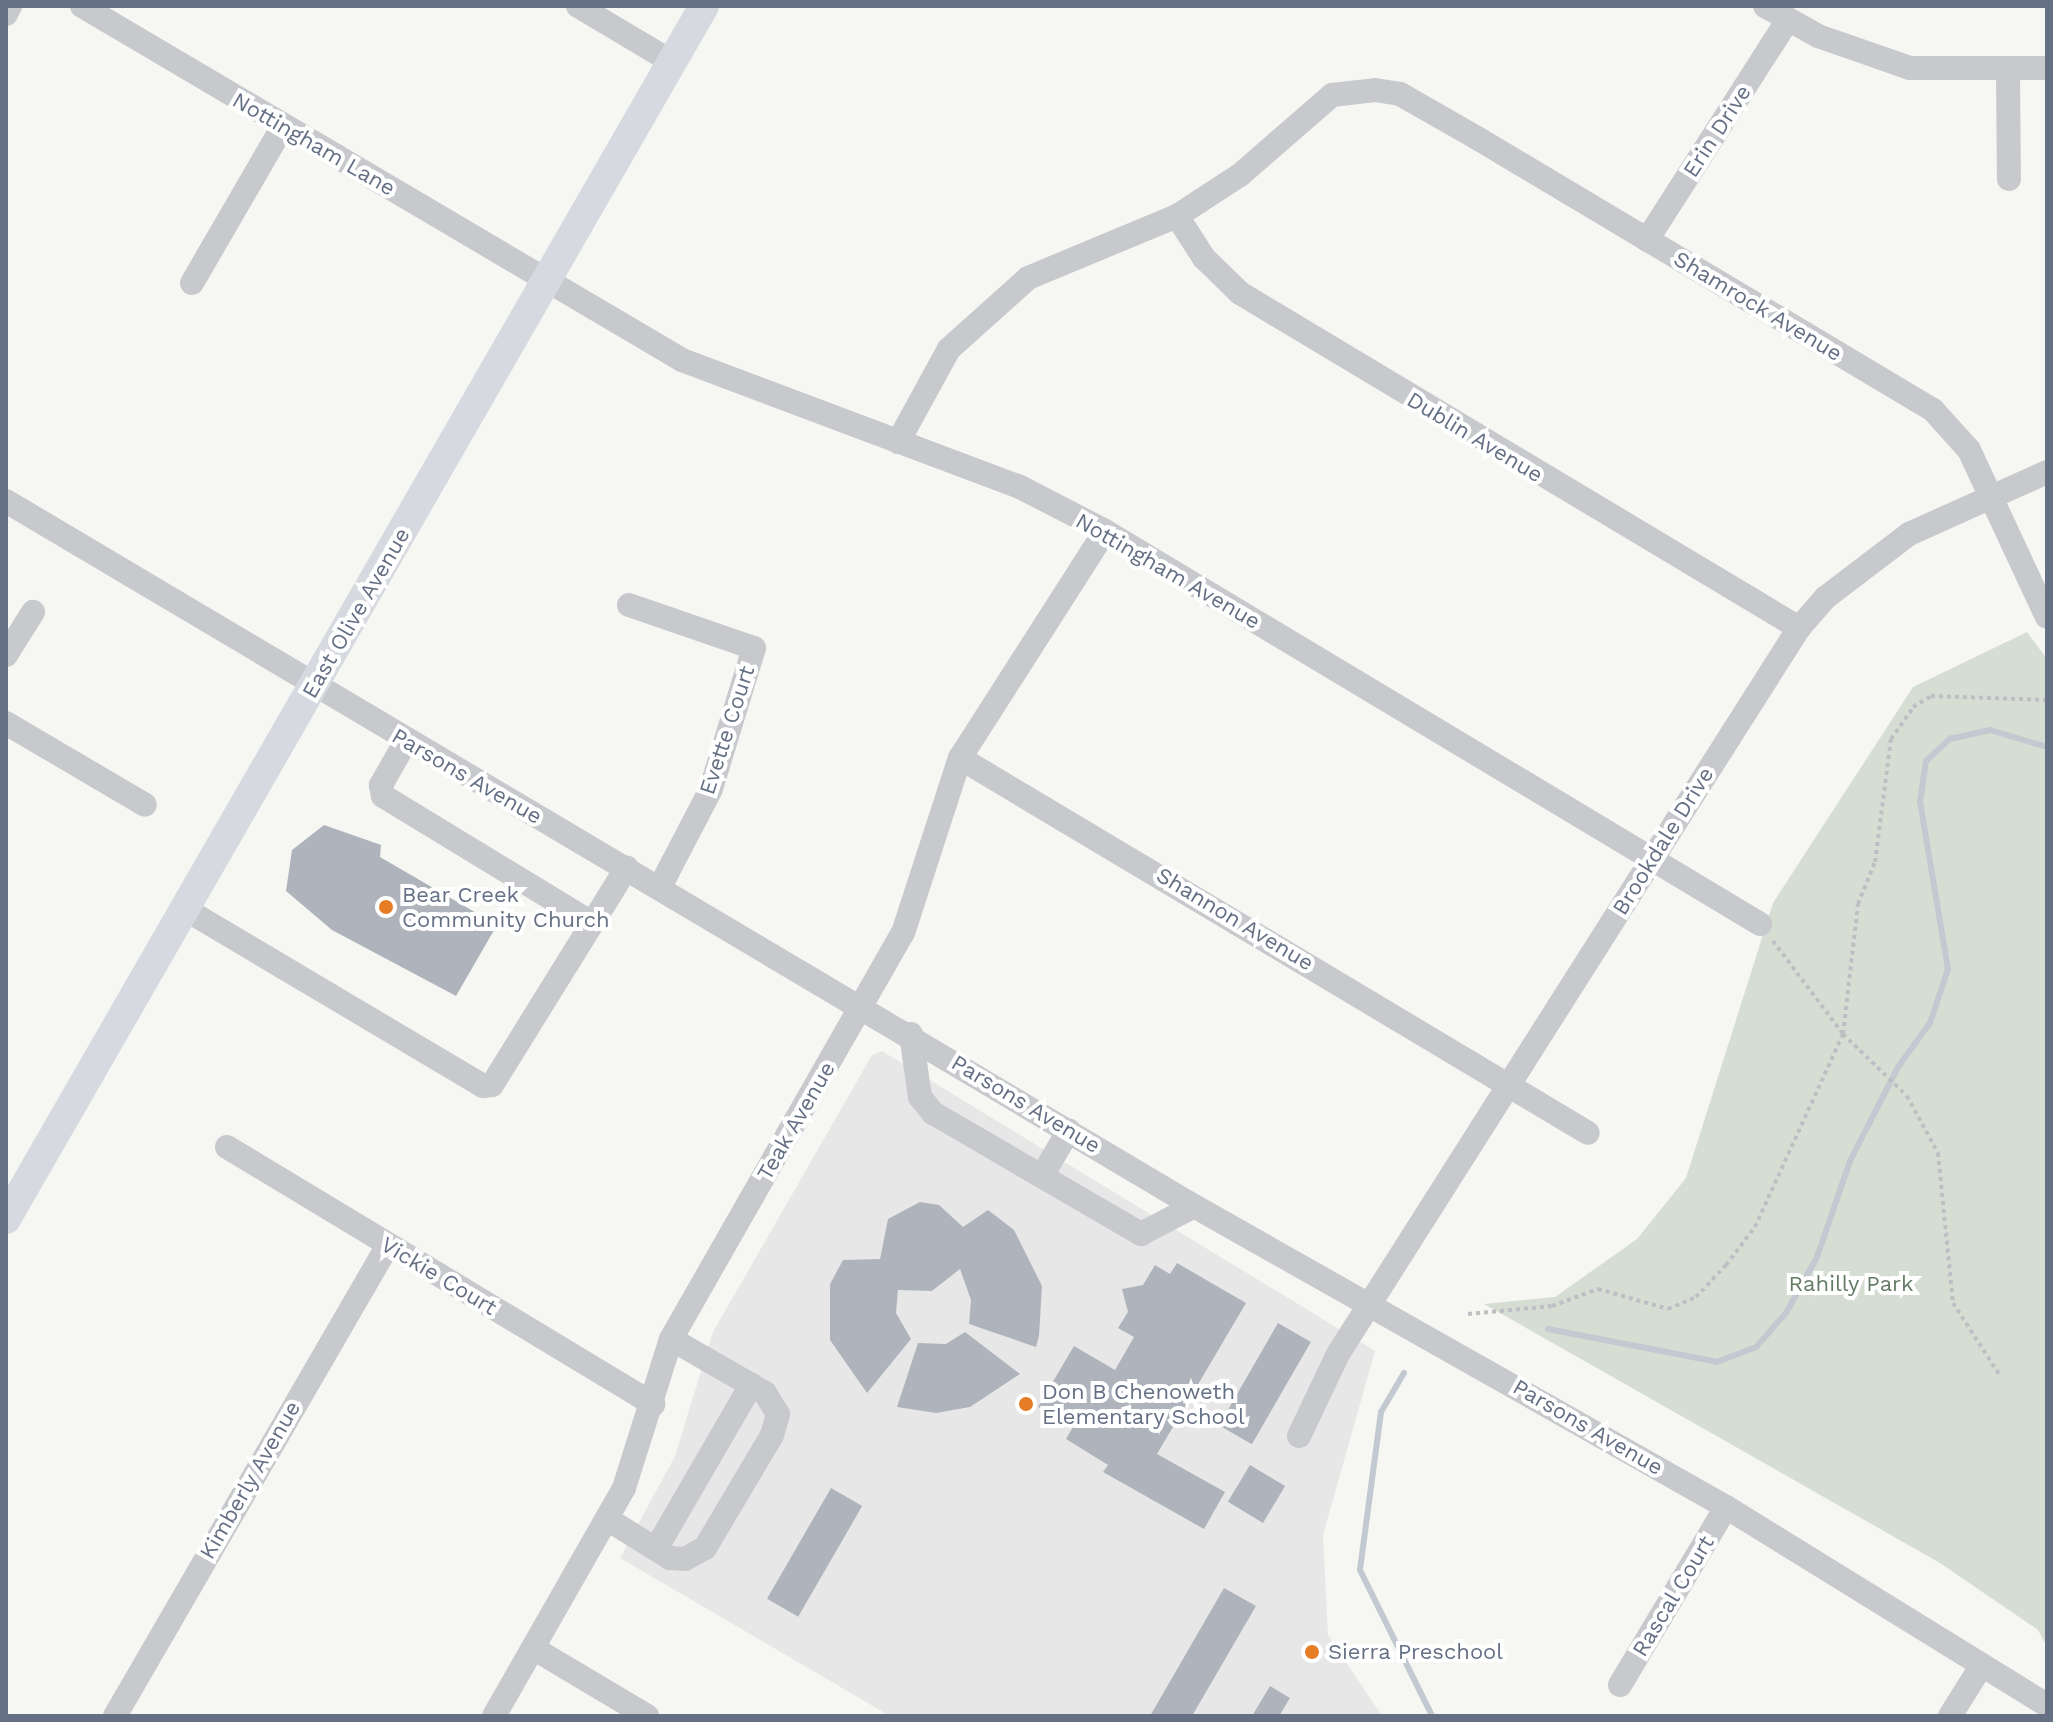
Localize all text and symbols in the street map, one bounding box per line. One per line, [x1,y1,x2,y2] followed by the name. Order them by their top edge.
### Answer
[1677,80,1757,182] street label: Erin Drive
[228,87,400,201] street label: Nottingham Lane
[1668,245,1848,367] street label: Shamrock Avenue
[1402,386,1548,488] street label: Dublin Avenue
[1071,507,1265,635] street label: Nottingham Avenue
[296,523,416,703] street label: East Olive Avenue
[694,662,760,798] street label: Evette Court
[387,722,547,830] street label: Parsons Avenue
[1607,762,1719,920] street label: Brookdale Drive
[1151,861,1319,977] street label: Shannon Avenue
[402,881,610,932] place label: Bear Creek Community Church
[377,898,395,916] marker: Bear Creek Community Church
[946,1049,1106,1159] street label: Parsons Avenue
[751,1056,841,1186] street label: Teak Avenue
[376,1231,502,1321] street label: Vickie Court
[1788,1271,1914,1297] park label: Rahilly Park
[1508,1373,1668,1481] street label: Parsons Avenue
[1042,1378,1245,1430] place label: Don B Chenoweth Elementary School
[1017,1395,1035,1413] marker: Don B Chenoweth Elementary School
[194,1396,306,1564] street label: Kimberly Avenue
[1626,1530,1720,1662] street label: Rascal Court
[1328,1639,1504,1665] place label: Sierra Preschool
[1303,1643,1321,1661] marker: Sierra Preschool

